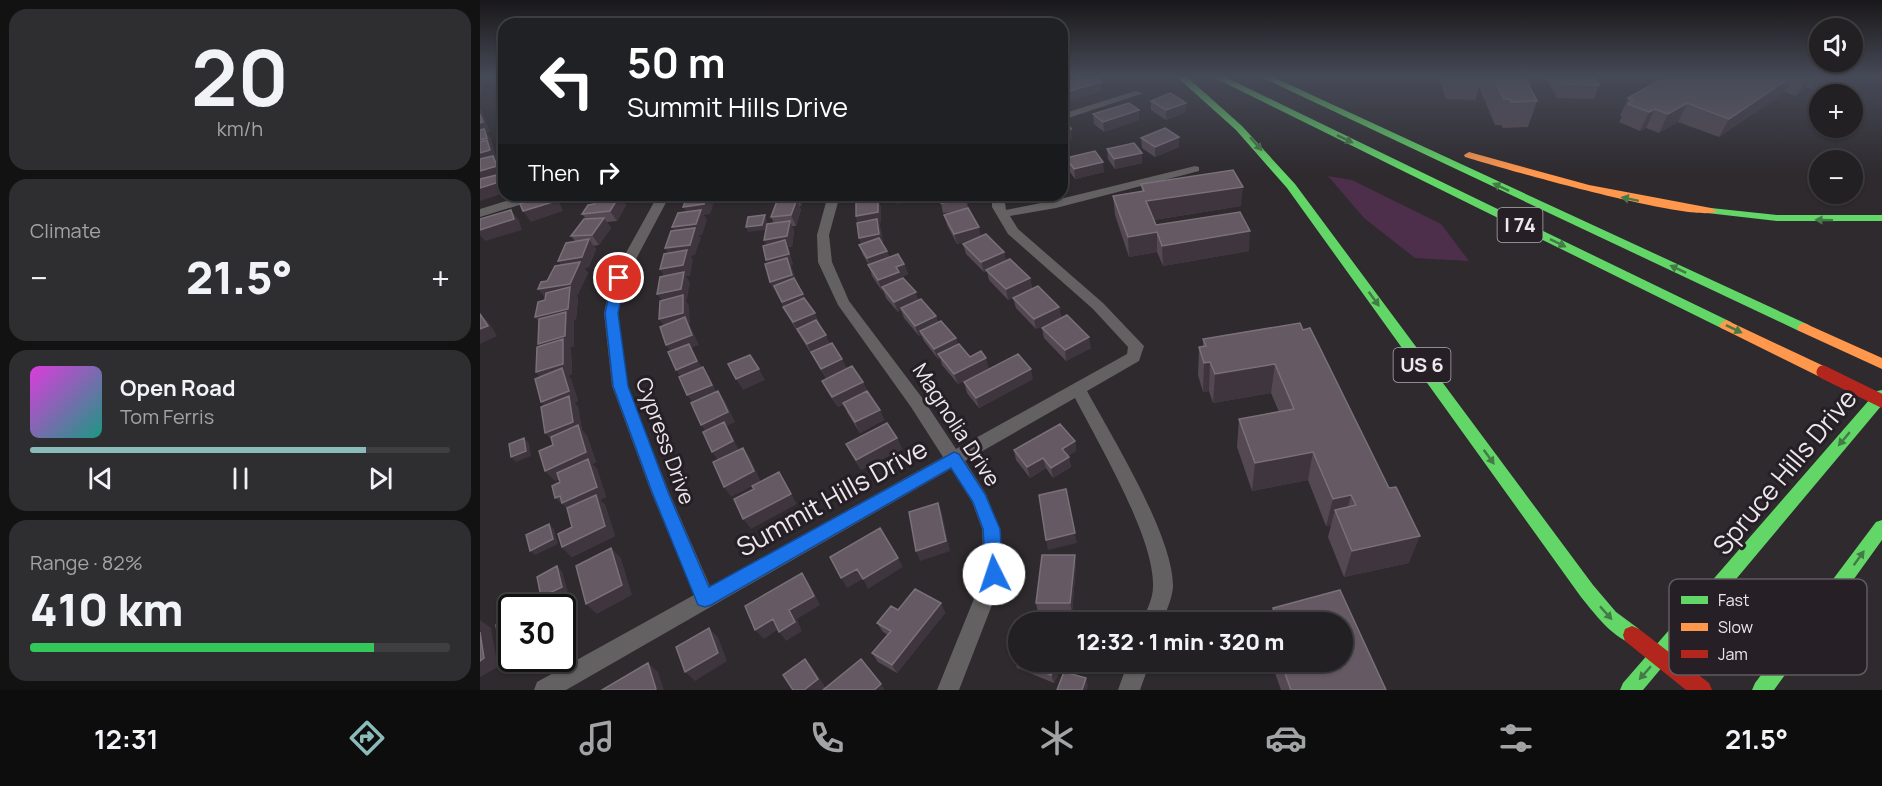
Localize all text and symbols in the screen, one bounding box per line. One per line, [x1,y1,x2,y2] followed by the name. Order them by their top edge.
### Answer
[1809,18,1863,204] map controls
[1809,18,1863,72] button: sound
[191,23,289,129] text: 20
[627,33,725,91] text: 50 m
[528,42,606,120] icon: left
[1809,84,1863,138] button: +
[627,88,848,125] text: Summit Hills Drive
[217,115,263,142] text: km/h
[1337,135,1354,144] one-way arrow
[1249,136,1262,151] one-way arrow
[1809,150,1863,204] button: −
[592,156,625,189] icon: right
[528,158,580,188] text: Then
[1492,182,1509,191] one-way arrow
[1620,194,1639,203] one-way arrow
[1498,208,1542,242] road number: I 74
[1814,215,1833,225] one-way arrow
[30,217,101,244] text: Climate
[1550,239,1567,248] one-way arrow
[186,246,293,308] text: 21.5°
[593,252,644,303] pin
[30,255,48,300] text: −
[431,255,450,300] text: +
[602,261,635,294] icon: arrive
[1669,264,1686,273] one-way arrow
[1368,290,1380,306] one-way arrow
[1725,324,1742,333] one-way arrow
[1394,348,1450,382] road number: US 6
[907,358,1007,491] street label: Magnolia Drive
[120,373,235,403] text: Open Road
[630,373,702,508] street label: Cypress Drive
[1704,381,1864,562] street label: Spruce Hills Drive
[120,403,214,430] text: Tom Ferris
[730,430,933,564] street label: Summit Hills Drive
[1838,431,1851,446] one-way arrow
[1483,448,1495,464] one-way arrow
[84,462,117,495] icon: previous
[224,462,257,495] icon: pause
[364,462,397,495] icon: next
[962,542,1026,606] position arrow
[30,549,143,576] text: Range · 82%
[1853,551,1865,567] one-way arrow
[30,578,184,640] text: 410 km
[1669,579,1867,675] legend
[1718,589,1749,611] text: Fast
[498,594,576,672] speed limit sign: 30
[1599,605,1613,620] one-way arrow
[1718,616,1753,638] text: Slow
[1076,627,1285,657] text: 12:32 · 1 min · 320 m
[1718,643,1748,665] text: Jam
[1639,665,1652,680] one-way arrow
[346,717,388,759] icon: directions
[576,717,618,759] icon: music
[806,717,848,759] icon: phone
[1036,717,1078,759] icon: climate
[1265,717,1307,759] icon: car
[1495,717,1537,759] icon: filters
[94,720,159,757] text: 12:31
[1725,720,1788,757] text: 21.5°

